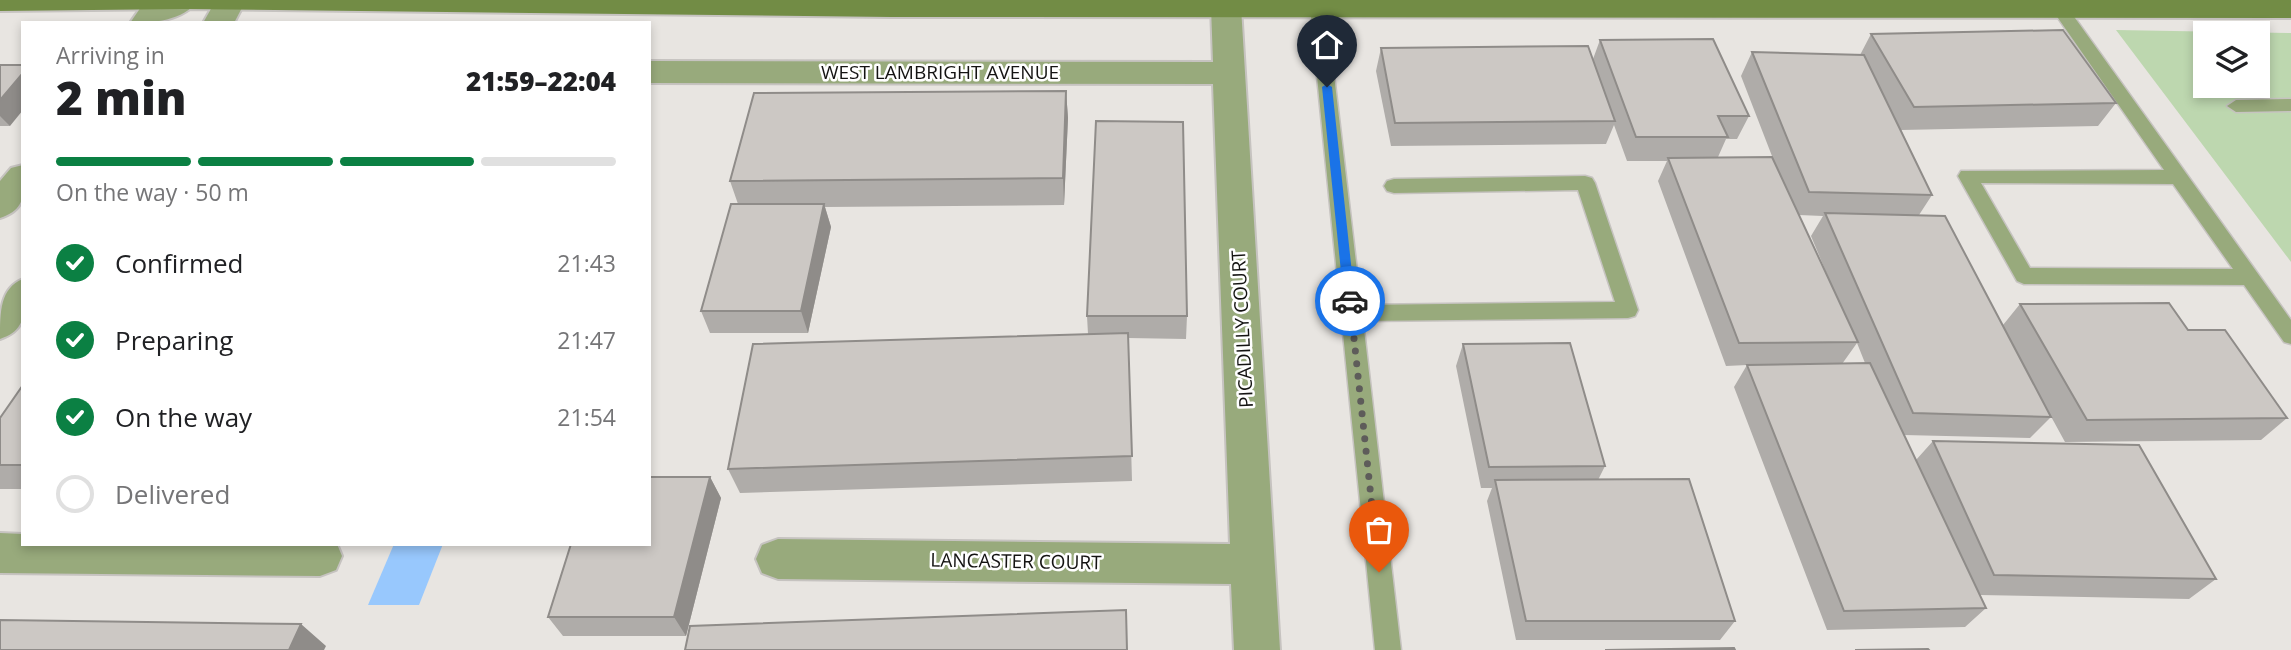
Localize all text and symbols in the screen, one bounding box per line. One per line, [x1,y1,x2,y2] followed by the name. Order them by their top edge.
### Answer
[1297,15,1357,87] pin
[2193,21,2270,98] map controls
[2193,21,2270,98] button: layers
[1308,26,1346,64] icon: home
[56,39,165,71] text: Arriving in
[821,59,1059,85] street label: WEST LAMBRIGHT AVENUE
[466,63,616,99] text: 21:59–22:04
[56,66,187,128] text: 2 min
[56,176,249,208] text: On the way · 50 m
[56,244,94,282] icon: check
[115,245,243,281] text: Confirmed
[557,247,616,279] text: 21:43
[1225,249,1259,409] street label: PICADILLY COURT
[1315,266,1385,336] courier
[1331,282,1369,320] icon: car
[56,321,94,359] icon: check
[115,322,233,358] text: Preparing
[557,324,616,356] text: 21:47
[56,398,94,436] icon: check
[115,399,252,435] text: On the way
[557,401,616,433] text: 21:54
[115,476,230,512] text: Delivered
[1349,500,1409,572] pin
[1360,511,1398,549] icon: bag
[930,547,1102,576] street label: LANCASTER COURT

